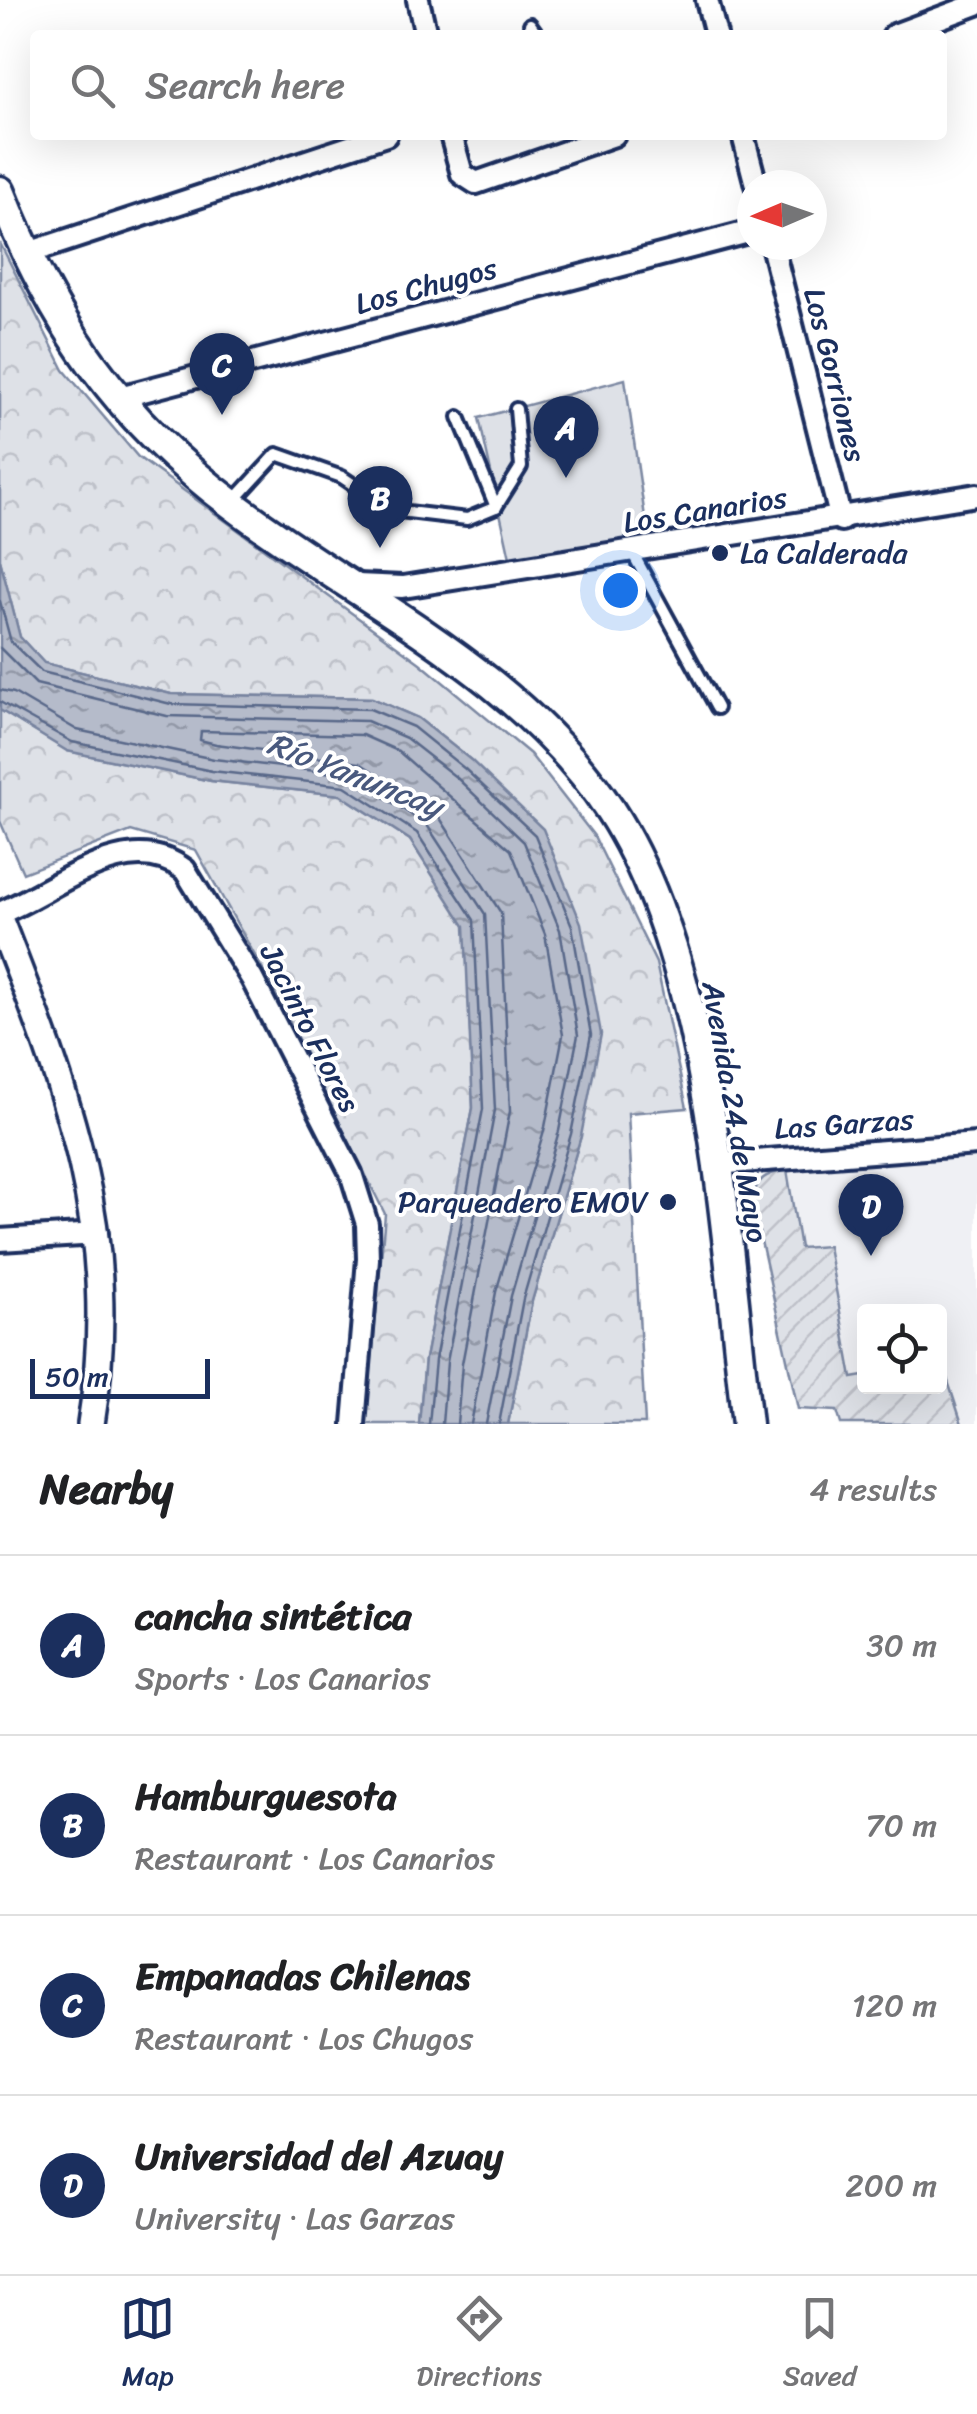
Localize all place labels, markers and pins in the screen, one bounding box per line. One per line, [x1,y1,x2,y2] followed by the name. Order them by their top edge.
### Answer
[190,332,254,415] pin: C
[534,396,598,478] pin: A
[348,466,412,548] pin: B
[740,526,908,580] place label: La Calderada
[709,542,731,564] marker: La Calderada
[838,1174,904,1256] pin: D
[398,1175,649,1229] place label: Parqueadero EMOV
[657,1191,679,1213] marker: Parqueadero EMOV

